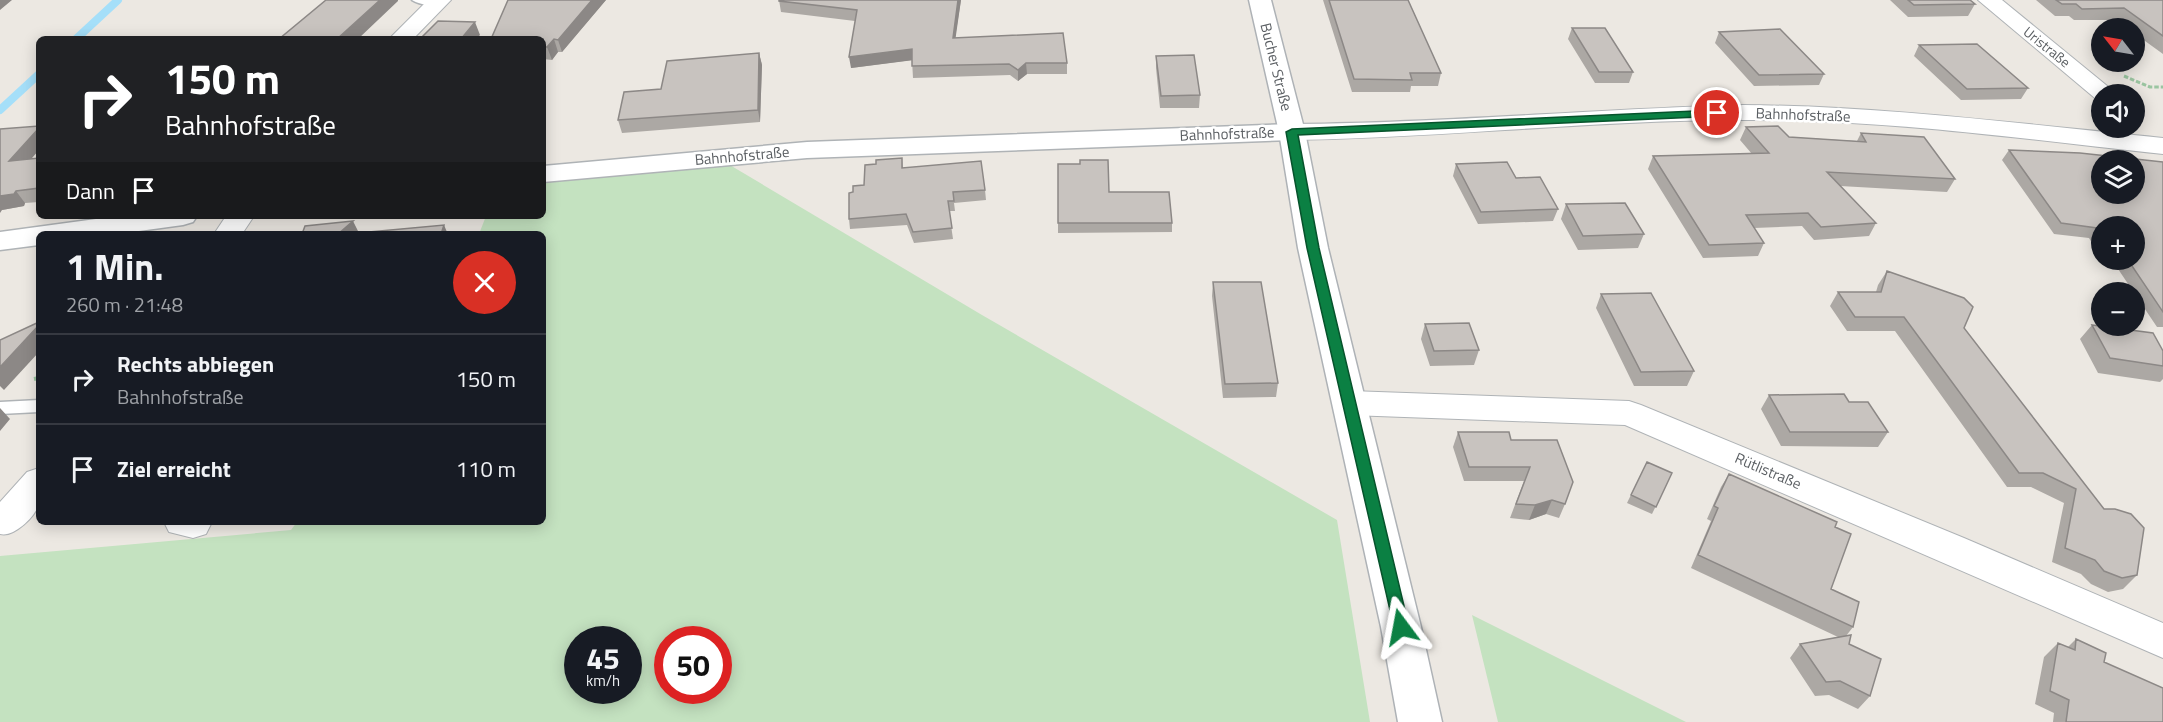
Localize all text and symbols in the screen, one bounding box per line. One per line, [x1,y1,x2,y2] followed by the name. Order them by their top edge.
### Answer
[2091,18,2145,72] north arrow
[2091,18,2145,336] map controls
[1254,20,1299,113] street label: Bucher Straße
[2019,21,2075,72] street label: Uristraße
[165,46,280,110] text: 150 m
[66,60,144,138] icon: right
[2091,84,2145,138] button: sound
[1691,87,1742,138] pin
[1700,96,1733,129] icon: arrive
[1755,101,1851,128] street label: Bahnhofstraße
[165,104,336,145] text: Bahnhofstraße
[1179,120,1275,147] street label: Bahnhofstraße
[694,140,790,171] street label: Bahnhofstraße
[2091,150,2145,204] button: layers
[66,174,115,208] text: Dann
[127,174,160,207] icon: arrive
[2091,216,2145,270] button: +
[66,239,163,294] text: 1 Min.
[453,251,516,314] button: close
[2091,282,2145,336] button: −
[66,289,183,320] text: 260 m · 21:48
[117,347,274,381] text: Rechts abbiegen
[456,362,516,396] text: 150 m
[66,363,99,396] icon: right
[117,381,244,412] text: Bahnhofstraße
[1731,446,1805,495] street label: Rütlistraße
[117,452,231,486] text: Ziel erreicht
[456,452,516,486] text: 110 m
[66,453,99,486] icon: arrive
[1369,595,1433,659] position arrow
[654,626,732,704] speed limit sign: 50
[586,635,620,681] text: 45
[586,669,620,692] text: km/h

